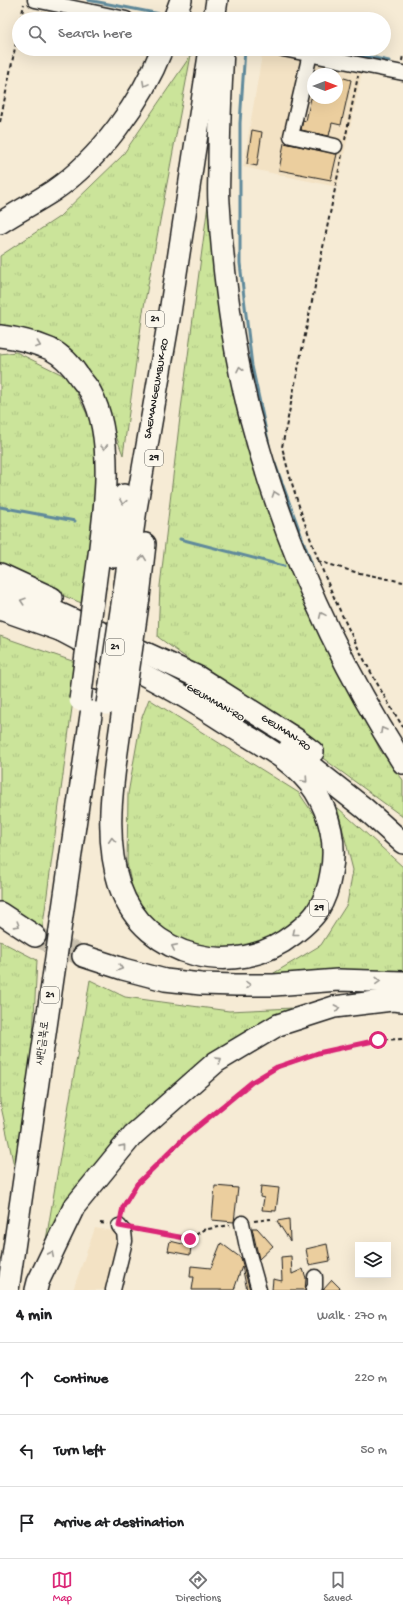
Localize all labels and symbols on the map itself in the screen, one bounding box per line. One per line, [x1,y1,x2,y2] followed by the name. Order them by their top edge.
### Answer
[307,68,343,104] north arrow
[142,80,150,87] one-way arrow
[146,311,164,327] road number: 21
[142,337,172,440] street label: SAEMANGEUMBUK-RO
[34,340,41,348] one-way arrow
[236,365,244,372] one-way arrow
[100,444,109,450] one-way arrow
[145,450,163,466] road number: 29
[271,490,279,497] one-way arrow
[119,499,128,505] one-way arrow
[138,555,147,561] one-way arrow
[20,597,27,606] one-way arrow
[319,611,327,619] one-way arrow
[106,639,124,655] road number: 21
[184,682,246,725] street label: GEUMMAN-RO
[258,712,313,754] street label: GEUMAN-RO
[380,726,387,734] one-way arrow
[301,775,308,783] one-way arrow
[107,837,116,843] one-way arrow
[310,900,328,916] road number: 29
[13,920,20,927] one-way arrow
[293,928,300,935] one-way arrow
[170,944,178,952] one-way arrow
[116,963,123,972] one-way arrow
[375,977,381,985] one-way arrow
[245,981,251,989] one-way arrow
[41,987,59,1003] road number: 21
[334,1004,340,1012] one-way arrow
[33,1020,52,1066] street label: 새만금북로
[369,1031,387,1049] route start
[215,1058,222,1065] one-way arrow
[118,1144,125,1151] one-way arrow
[181,1230,199,1248] route end
[46,1251,54,1259] one-way arrow

